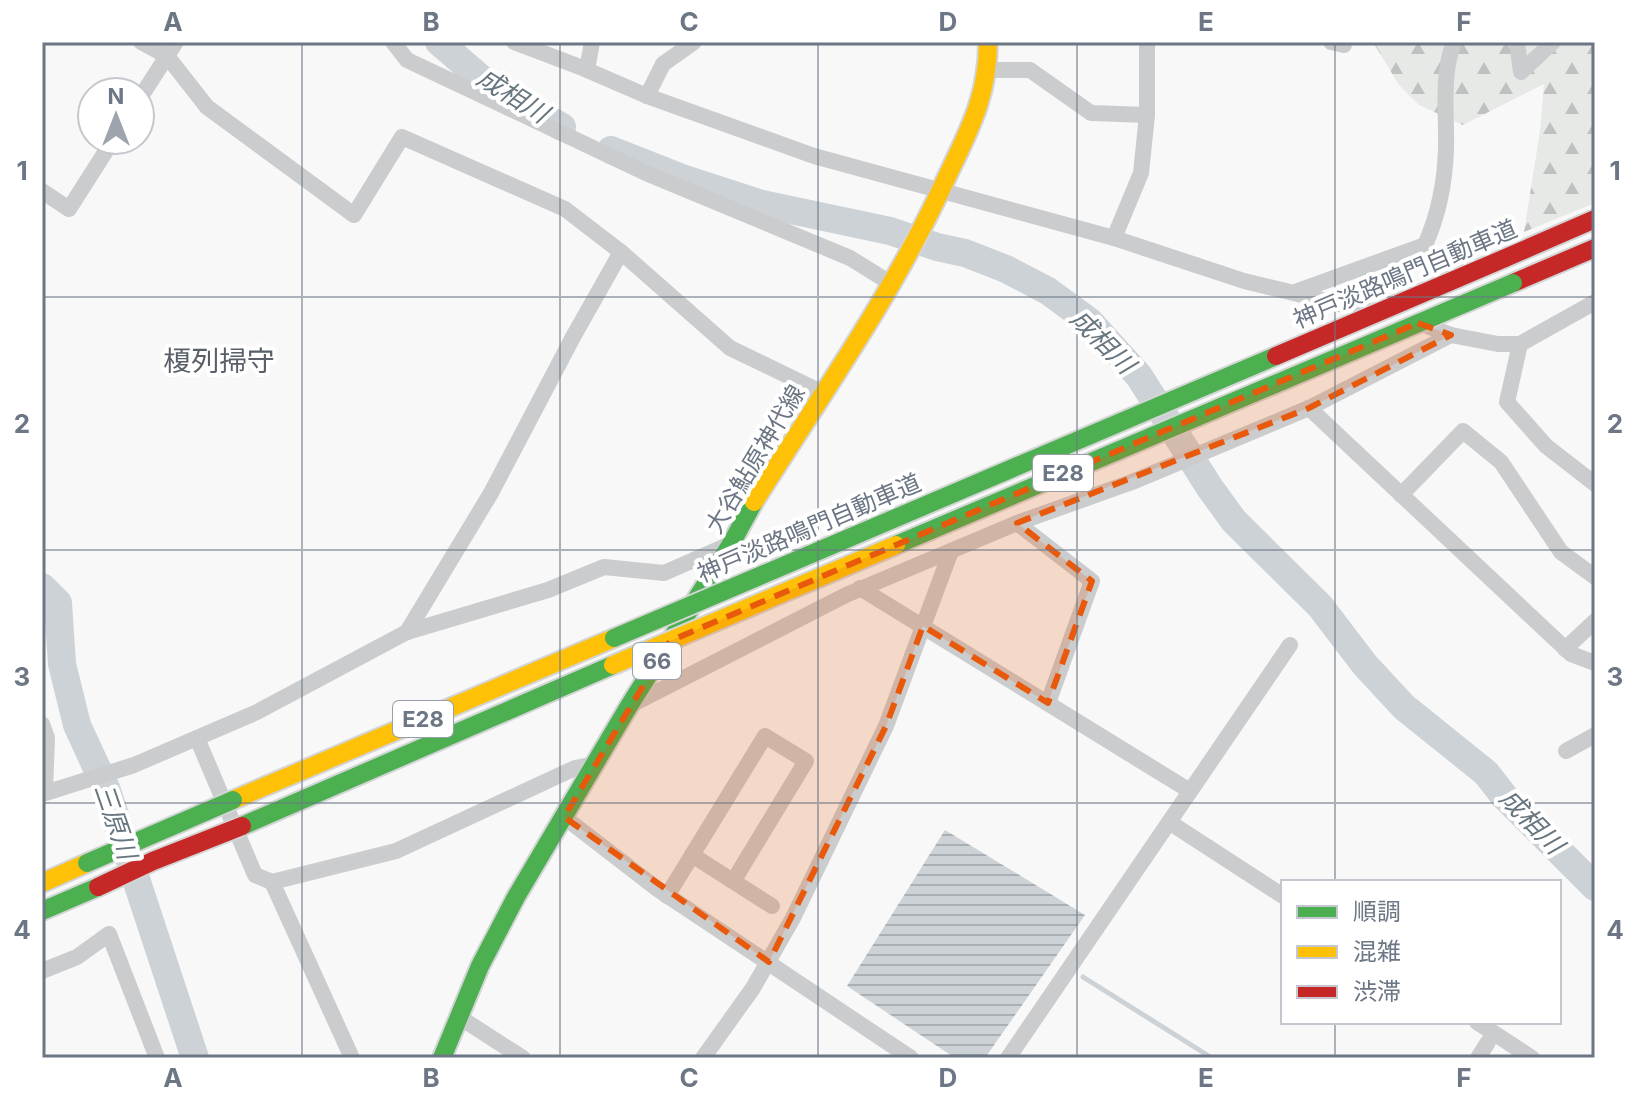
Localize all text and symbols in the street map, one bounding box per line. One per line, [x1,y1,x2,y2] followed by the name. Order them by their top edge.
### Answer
[163,6,183,37] text: A
[422,6,440,37] text: B
[679,6,699,37] text: C
[939,6,957,37] text: D
[1198,6,1214,37] text: E
[1456,6,1472,37] text: F
[472,61,557,130] water label: 成相川
[76,76,156,156] north arrow
[108,83,124,109] text: N
[16,155,28,186] text: 1
[1609,155,1621,186] text: 1
[1289,214,1521,334] street label: 神戸淡路鳴門自動車道
[1064,302,1144,382] water label: 成相川
[163,344,275,378] district label: 榎列掃守
[699,380,811,538] street label: 大谷鮎原神代線
[14,408,30,439] text: 2
[1607,408,1623,439] text: 2
[1033,455,1093,491] road number: E28
[693,468,925,588] street label: 神戸淡路鳴門自動車道
[633,643,681,679] road number: 66
[14,661,30,692] text: 3
[1607,661,1623,692] text: 3
[393,701,453,737] road number: E28
[89,779,144,866] water label: 三原川
[1494,782,1572,862] water label: 成相川
[1281,880,1561,1024] legend
[1353,897,1401,926] text: 順調
[13,914,31,945] text: 4
[1606,914,1624,945] text: 4
[1353,937,1401,966] text: 混雑
[1353,977,1401,1006] text: 渋滞
[163,1062,183,1093] text: A
[422,1062,440,1093] text: B
[679,1062,699,1093] text: C
[939,1062,957,1093] text: D
[1198,1062,1214,1093] text: E
[1456,1062,1472,1093] text: F

